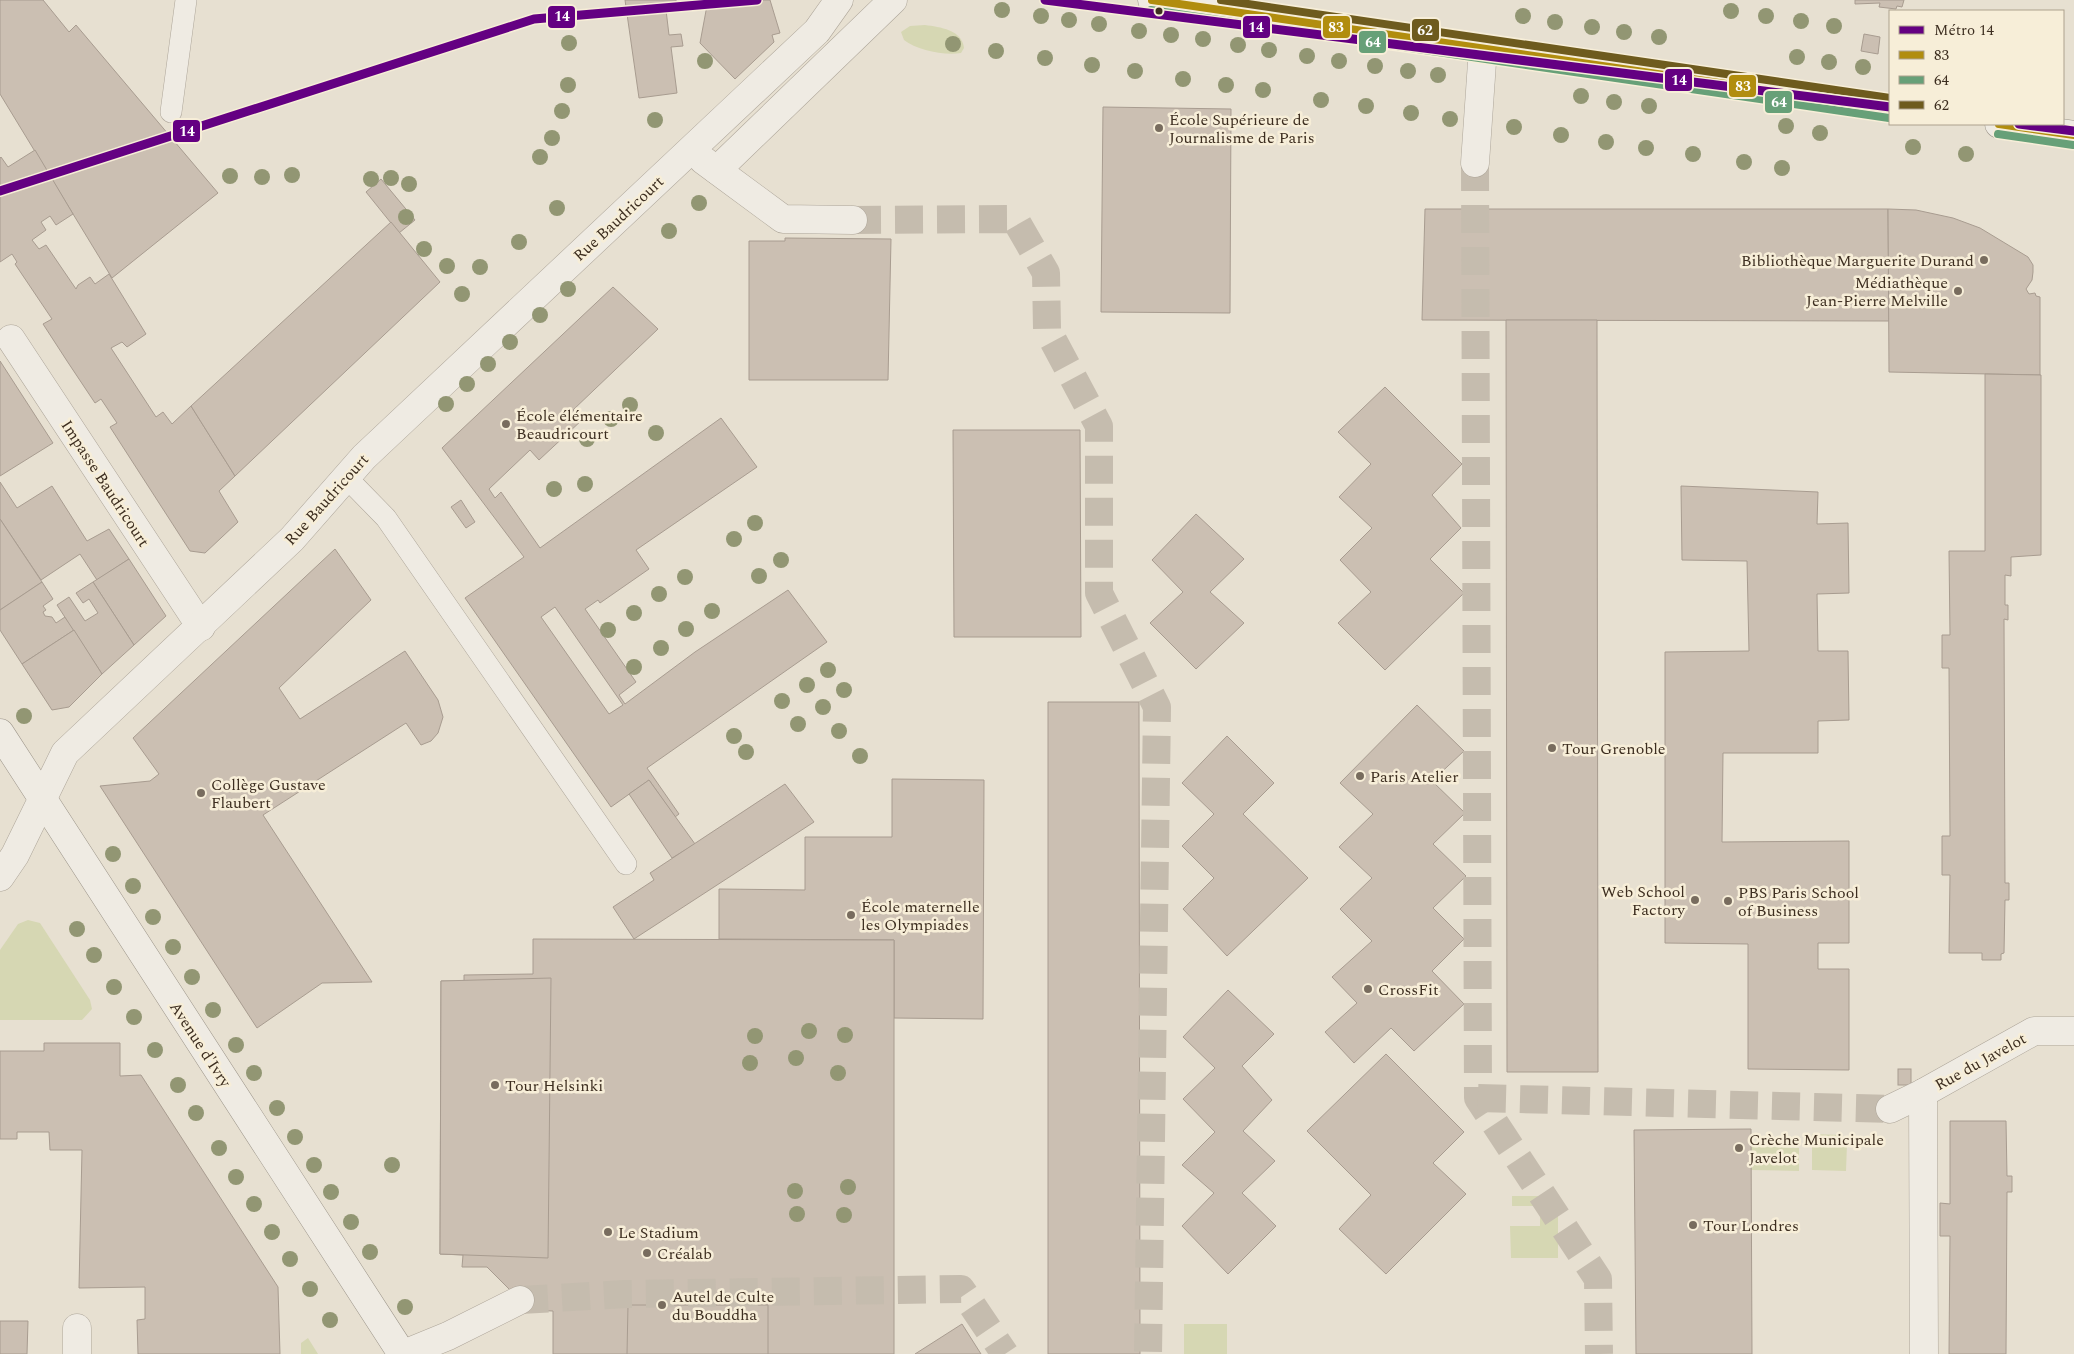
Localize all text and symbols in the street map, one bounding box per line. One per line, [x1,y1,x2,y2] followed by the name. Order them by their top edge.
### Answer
[547,5,576,29] line badge: 14
[554,6,570,27] text: 14
[1154,6,1164,16] unlabelled marker
[1889,10,2064,125] legend
[1242,15,1271,39] line badge: 14
[1322,15,1351,39] line badge: 83
[1248,17,1264,38] text: 14
[1328,17,1344,38] text: 83
[1411,18,1440,42] line badge: 62
[1934,19,1994,42] text: Métro 14
[1417,20,1433,41] text: 62
[1358,30,1387,54] line badge: 64
[1365,32,1381,53] text: 64
[1934,44,1950,67] text: 83
[1664,68,1693,92] line badge: 14
[1934,69,1950,92] text: 64
[1671,70,1687,91] text: 14
[1728,74,1757,98] line badge: 83
[1735,76,1751,97] text: 83
[1764,90,1793,114] line badge: 64
[1771,92,1787,113] text: 64
[1934,94,1949,117] text: 62
[1169,108,1315,150] place label: École Supérieure de Journalisme de Paris
[172,119,201,143] line badge: 14
[179,121,195,142] text: 14
[1153,122,1165,134] marker: École Supérieure de Journalisme de Paris
[568,170,670,267] street label: Rue Baudricourt
[1741,249,1974,273] place label: Bibliothèque Marguerite Durand
[1978,254,1990,266] marker: Bibliothèque Marguerite Durand
[1806,271,1948,313] place label: Médiathèque Jean-Pierre Melville
[1952,285,1964,297] marker: Médiathèque Jean-Pierre Melville
[516,404,643,446] place label: École élémentaire Beaudricourt
[55,415,156,552] street label: Impasse Baudricourt
[500,418,512,430] marker: École élémentaire Beaudricourt
[279,448,375,551] street label: Rue Baudricourt
[1562,737,1666,761] place label: Tour Grenoble
[1546,742,1558,754] marker: Tour Grenoble
[1370,765,1459,789] place label: Paris Atelier
[1354,770,1366,782] marker: Paris Atelier
[211,773,326,815] place label: Collège Gustave Flaubert
[195,787,207,799] marker: Collège Gustave Flaubert
[1601,880,1686,922] place label: Web School Factory
[1738,881,1859,923] place label: PBS Paris School of Business
[1689,894,1701,906] marker: Web School Factory
[861,895,980,937] place label: École maternelle les Olympiades
[1722,895,1734,907] marker: PBS Paris School of Business
[845,909,857,921] marker: École maternelle les Olympiades
[1378,978,1439,1002] place label: CrossFit
[1362,983,1374,995] marker: CrossFit
[163,997,238,1093] street label: Avenue d'Ivry
[1930,1027,2031,1097] street label: Rue du Javelot
[505,1074,603,1098] place label: Tour Helsinki
[489,1079,501,1091] marker: Tour Helsinki
[1749,1128,1884,1170] place label: Crèche Municipale Javelot
[1733,1142,1745,1154] marker: Crèche Municipale Javelot
[1703,1214,1799,1238] place label: Tour Londres
[1687,1219,1699,1231] marker: Tour Londres
[618,1221,699,1245] place label: Le Stadium
[602,1226,614,1238] marker: Le Stadium
[657,1242,712,1266] place label: Créalab
[641,1247,653,1259] marker: Créalab
[672,1285,774,1327] place label: Autel de Culte du Bouddha
[656,1299,668,1311] marker: Autel de Culte du Bouddha

